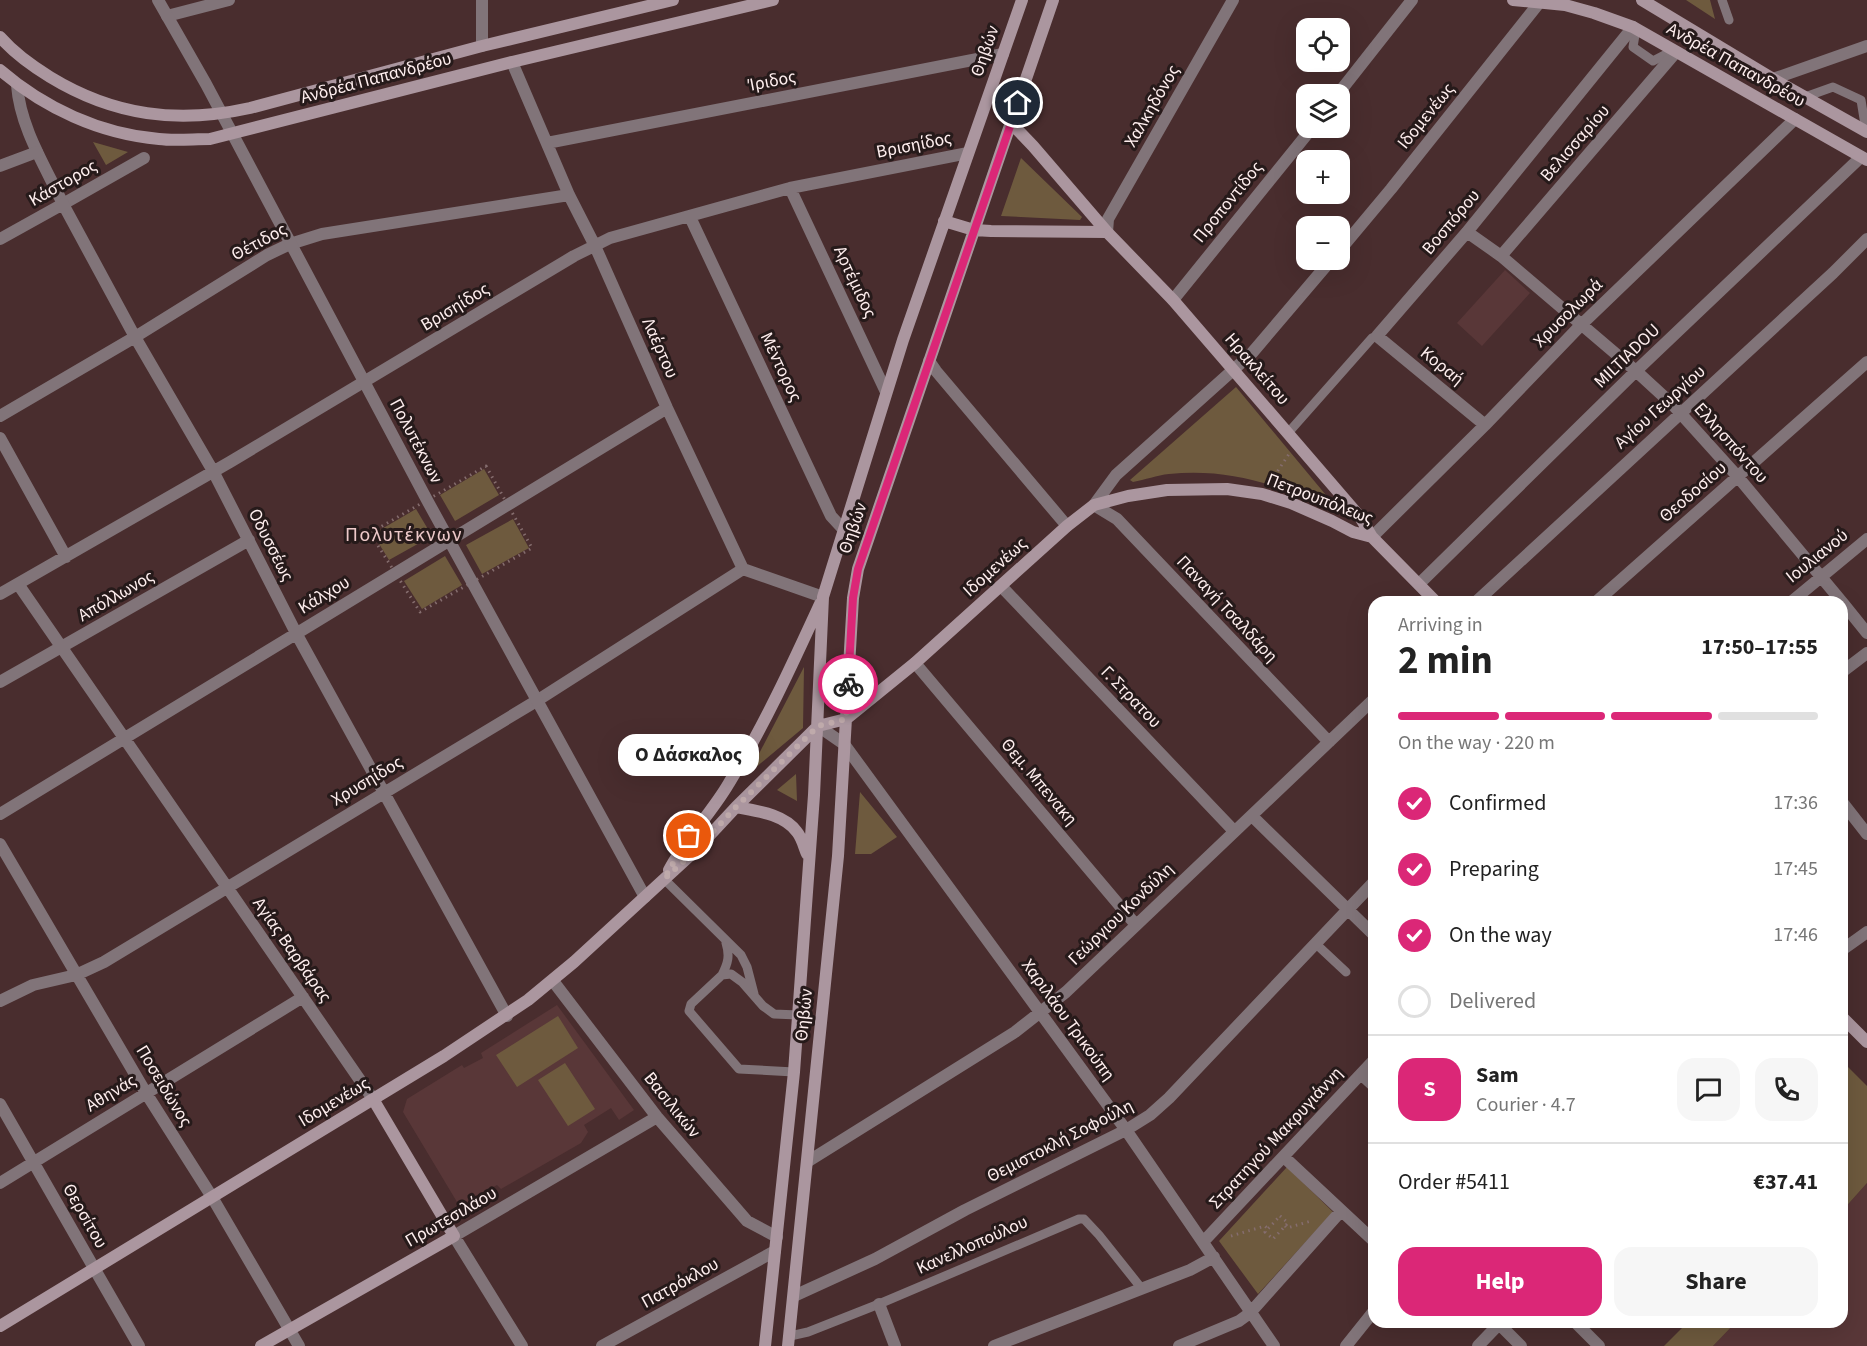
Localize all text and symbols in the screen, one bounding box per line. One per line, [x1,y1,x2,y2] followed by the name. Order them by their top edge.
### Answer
[1662,16,1810,114] street label: Ανδρέα Παπανδρέου
[1296,18,1350,270] map controls
[1296,18,1350,72] button: locate
[965,22,1006,80] street label: Θηβών
[298,46,454,110] street label: Ανδρέα Παπανδρέου
[1118,60,1186,152] street label: Χαλκηδόνος
[745,64,798,98] street label: Ίριδος
[992,77,1043,128] pin
[1392,77,1461,154] street label: Ιδομενέως
[1296,84,1350,138] button: layers
[1001,86,1034,119] icon: home
[1534,99,1616,187] street label: Βελισσαρίου
[874,125,954,165] street label: Βρισηίδος
[1296,150,1350,204] button: +
[24,153,102,213] street label: Κάστορος
[1187,156,1269,248] street label: Προποντίδος
[1416,184,1486,260] street label: Βοσπόρου
[1296,216,1350,270] button: −
[227,217,291,267] street label: Θέτιδος
[827,242,883,323] street label: Αρτέμιδος
[1528,273,1608,353] street label: Χρυσολωρά
[416,277,494,337] street label: Βρισηίδος
[636,314,684,382] street label: Λαέρτου
[1588,318,1666,394] street label: MILTIADOU
[754,328,808,406] street label: Μέντορος
[1219,328,1295,410] street label: Ηρακλείτου
[1415,341,1469,391] street label: Κοραή
[1609,359,1711,455] street label: Αγίου Γεωργίου
[383,394,449,488] street label: Πολυτέκνων
[1688,397,1774,489] street label: Ελλησπόντου
[1654,456,1732,528] street label: Θεοδοσίου
[1263,467,1377,531] street label: Πετρουπόλεως
[833,499,874,557] street label: Θηβών
[242,504,300,586] street label: Οδυσσέως
[345,521,463,549] district label: Πολυτέκνων
[1780,523,1854,589] street label: Ιουλιανού
[957,531,1033,603] street label: Ιδομενέως
[1171,550,1283,668] street label: Παναγή Τσαλδάρη
[73,564,159,628] street label: Απόλλωνος
[294,570,354,620] street label: Κάλχου
[1398,611,1483,639] text: Arriving in
[1701,631,1818,663] text: 17:50–17:55
[1398,633,1493,689] text: 2 min
[818,654,878,714] courier
[1095,660,1167,734] street label: Γ. Στρατου
[832,668,865,701] icon: bike
[1398,729,1555,757] text: On the way · 220 m
[995,733,1083,831] street label: Θεμ. Μπενακη
[618,734,760,776] callout: Ο Δάσκαλος
[635,741,742,769] text: Ο Δάσκαλος
[326,750,408,812] street label: Χρυσηίδος
[1398,787,1431,820] icon: check
[1449,787,1546,819] text: Confirmed
[1773,789,1818,817] text: 17:36
[663,810,714,861] pin
[672,819,705,852] icon: bag
[1398,853,1431,886] icon: check
[1449,853,1539,885] text: Preparing
[1773,855,1818,883] text: 17:45
[1063,857,1179,971] street label: Γεώργιου Κονδύλη
[247,892,338,1008] street label: Αγίας Βαρβάρας
[1398,919,1431,952] icon: check
[1449,919,1552,951] text: On the way
[1773,921,1818,949] text: 17:46
[1015,954,1121,1086] street label: Χαριλάου Τρικούπη
[1449,985,1536,1017] text: Delivered
[789,987,819,1043] street label: Θηβών
[130,1040,198,1132] street label: Ποσειδώνος
[1677,1058,1740,1121] button: chat
[1755,1058,1818,1121] button: phone
[1476,1059,1519,1091] text: Sam
[1203,1061,1349,1215] street label: Στρατηγού Μακρυγιάννη
[638,1067,707,1144] street label: Βασιλικών
[81,1068,141,1118] street label: Αθηνάς
[294,1071,374,1133] street label: Ιδομενέως
[1423,1073,1436,1105] text: S
[1476,1091,1576,1119] text: Courier · 4.7
[983,1093,1137,1189] street label: Θεμιστοκλή Σοφούλη
[1398,1166,1510,1198] text: Order #5411
[1753,1166,1818,1198] text: €37.41
[56,1179,114,1253] street label: Θερσίτου
[401,1181,501,1253] street label: Πρωτεσιλάου
[912,1209,1032,1281] street label: Κανελλοπούλου
[1398,1247,1602,1316] button: Help
[1614,1247,1818,1316] button: Share
[637,1251,723,1315] street label: Πατρόκλου

